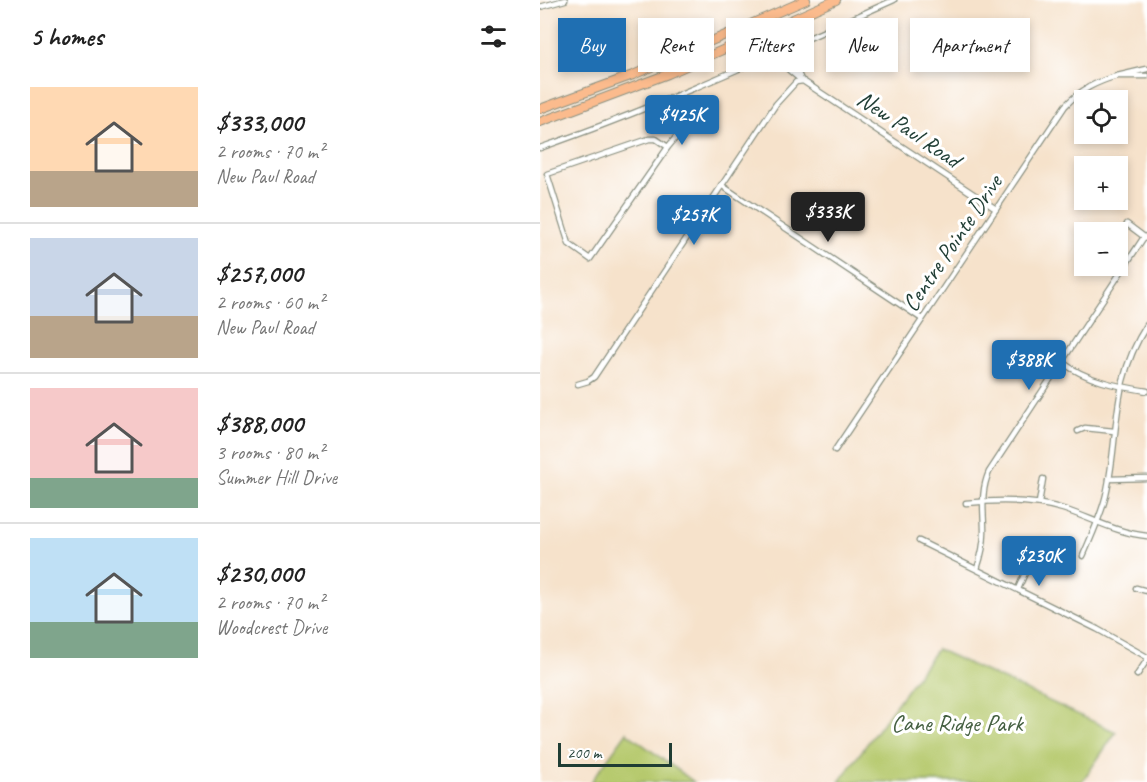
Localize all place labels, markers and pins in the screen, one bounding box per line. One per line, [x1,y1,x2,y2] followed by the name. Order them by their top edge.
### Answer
[640,95,724,146] pin: $425K
[786,192,870,243] pin: $333K
[652,195,736,246] pin: $257K
[987,340,1071,391] pin: $388K
[997,536,1081,587] pin: $230K

